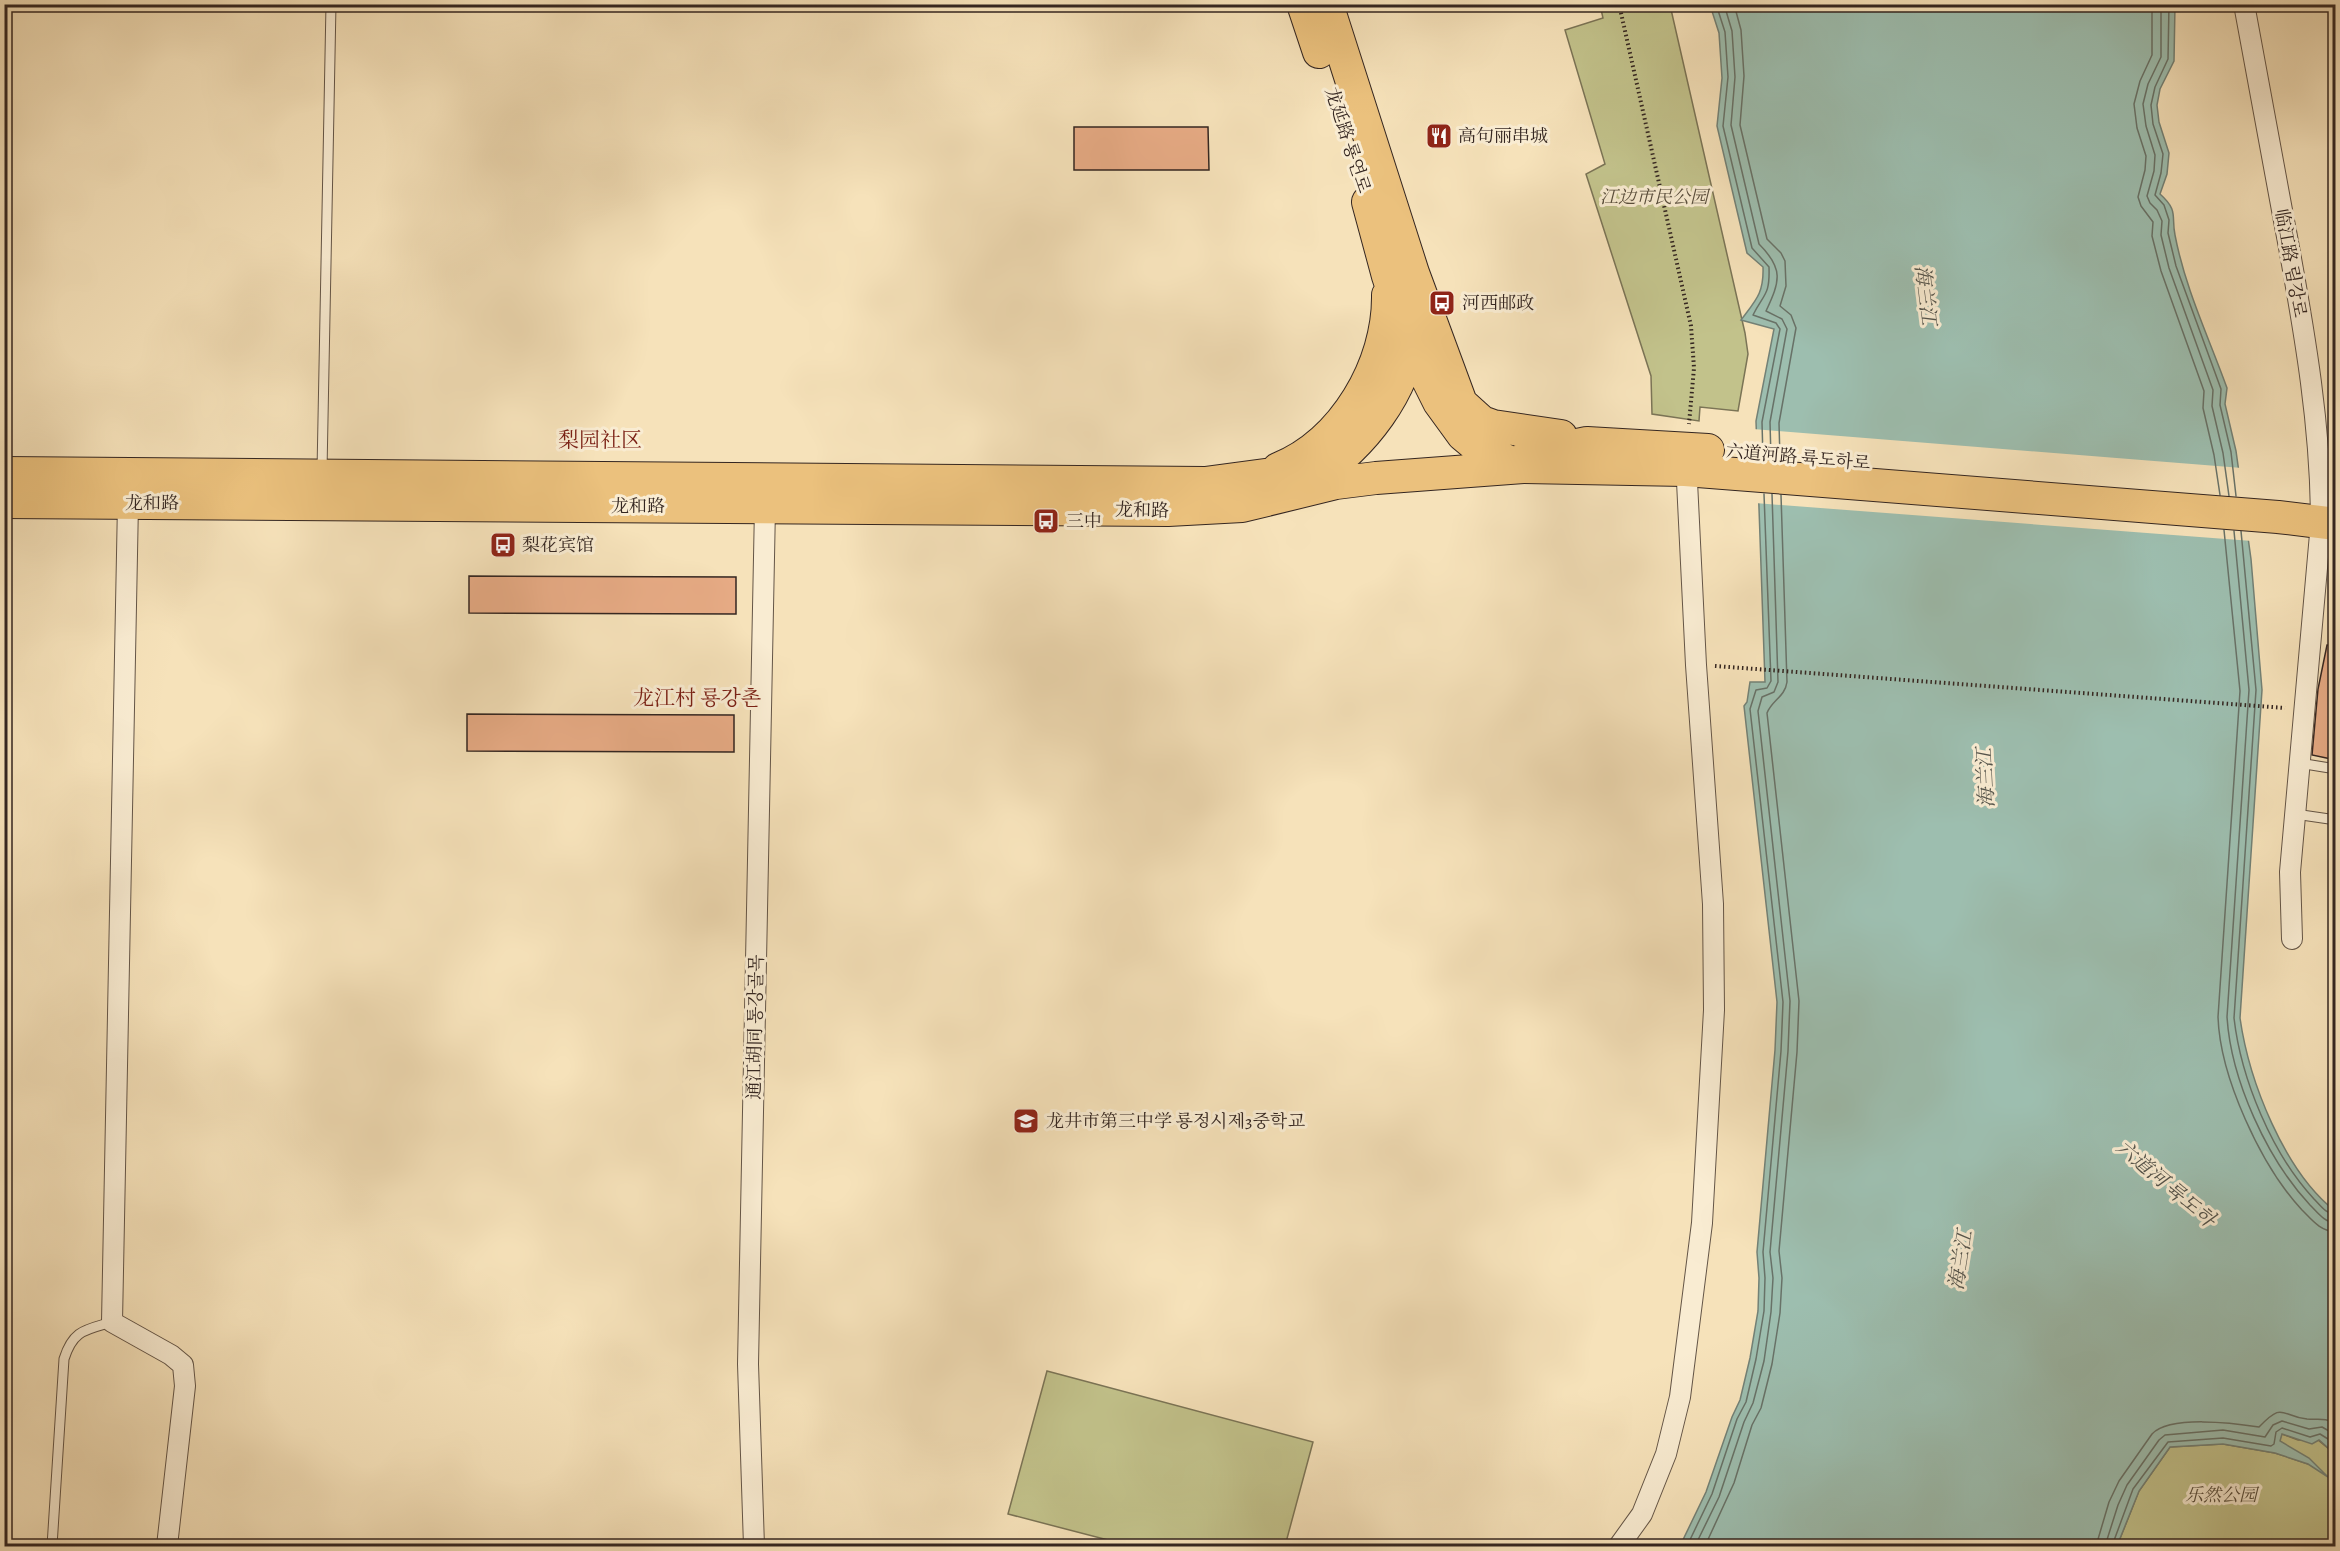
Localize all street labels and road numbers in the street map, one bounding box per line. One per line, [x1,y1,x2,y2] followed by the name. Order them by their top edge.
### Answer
[1320,84,1376,196] street label: 龙延路 룡연로
[2270,207,2312,319] street label: 临江路 림강로
[1725,439,1871,475] street label: 六道河路 륙도하로
[125,491,179,515] street label: 龙和路
[611,494,665,518] street label: 龙和路
[1115,498,1169,522] street label: 龙和路
[742,954,768,1100] street label: 通江胡同 통강골목

